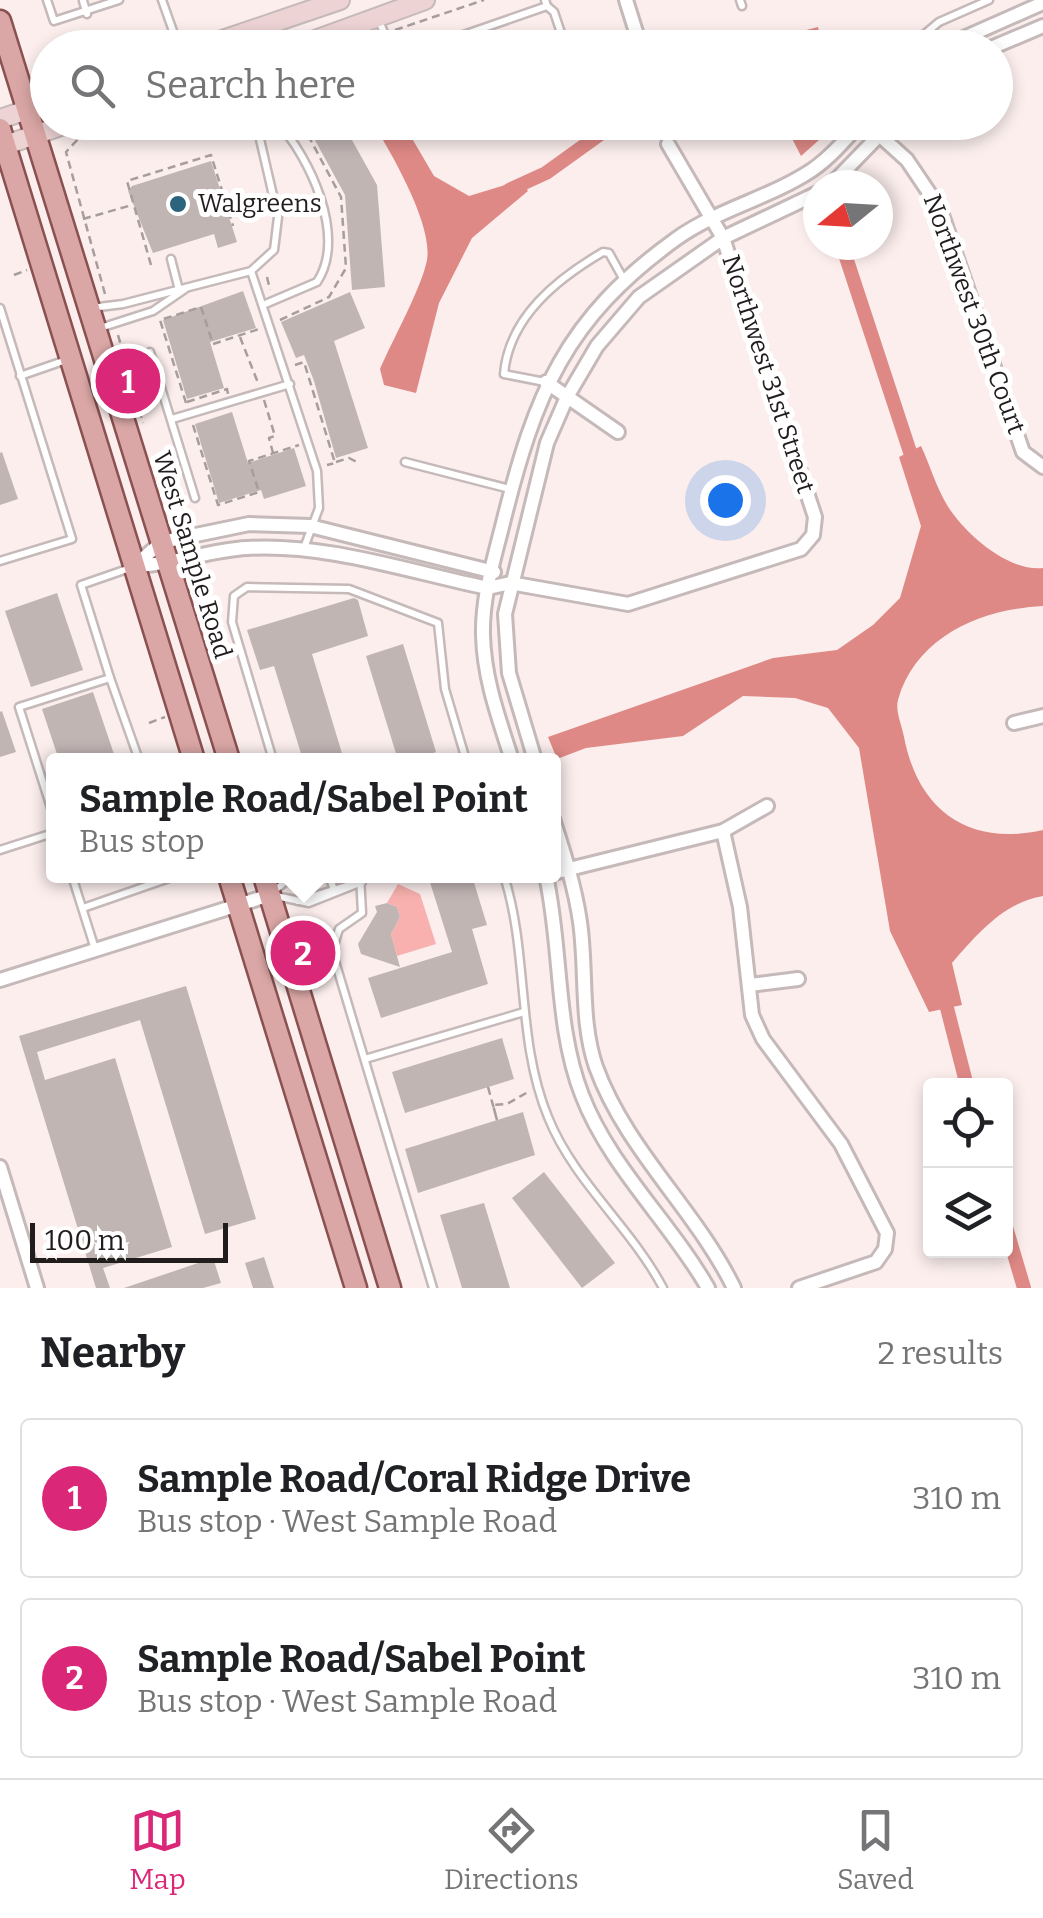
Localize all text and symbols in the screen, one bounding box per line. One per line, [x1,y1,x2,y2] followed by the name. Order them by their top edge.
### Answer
[30,30,1013,140] search box
[65,58,120,113] icon: search
[145,62,356,108] text: Search here
[803,170,893,260] north arrow
[198,189,322,219] place label: Walgreens
[917,190,1031,438] street label: Northwest 30th Court
[167,193,189,215] marker: Walgreens
[715,251,821,497] street label: Northwest 31st Street
[96,344,160,418] pin: 1
[146,448,238,662] street label: West Sample Road
[700,475,751,526] your location
[46,753,561,883] popup
[79,776,528,822] text: Sample Road/Sabel Point
[79,822,205,860] text: Bus stop
[270,916,336,990] pin: 2
[923,1078,1013,1258] map controls
[923,1078,1013,1168] button: locate
[923,1168,1013,1258] button: layers
[30,1218,228,1262] scale bar
[45,1224,125,1257] text: 100 m
[40,1328,185,1378] text: Nearby
[877,1334,1003,1372] text: 2 results
[137,1456,691,1502] text: Sample Road/Coral Ridge Drive
[68,1479,81,1517] text: 1
[912,1479,1001,1517] text: 310 m
[137,1502,557,1540] text: Bus stop · West Sample Road
[137,1636,586,1682] text: Sample Road/Sabel Point
[65,1659,84,1697] text: 2
[912,1659,1001,1697] text: 310 m
[137,1682,557,1720] text: Bus stop · West Sample Road
[129,1803,186,1896] tab: Map
[444,1803,579,1896] tab: Directions
[837,1803,914,1896] tab: Saved

